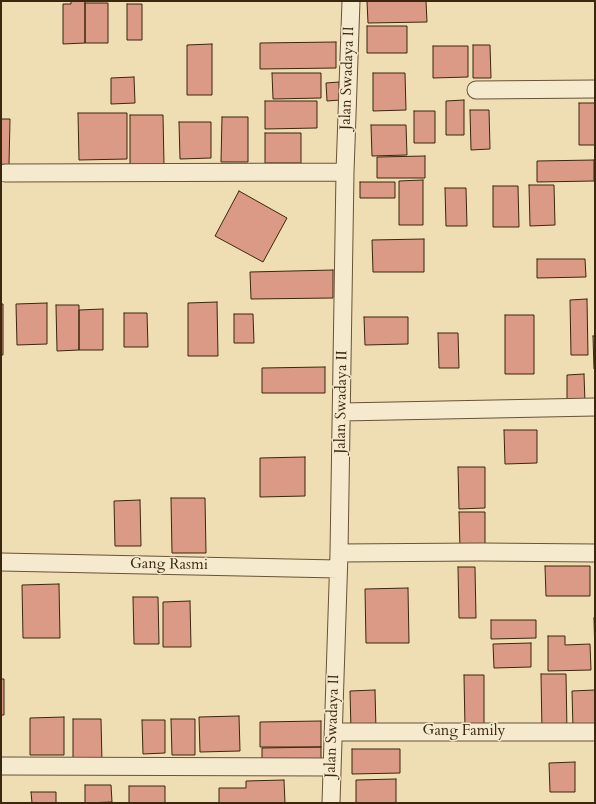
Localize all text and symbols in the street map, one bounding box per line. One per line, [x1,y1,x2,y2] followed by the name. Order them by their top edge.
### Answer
[337,26,359,130] street label: Jalan Swadaya II
[332,350,352,454] street label: Jalan Swadaya II
[130,555,208,575] street label: Gang Rasmi
[322,674,344,778] street label: Jalan Swadaya II
[423,723,505,741] street label: Gang Family

